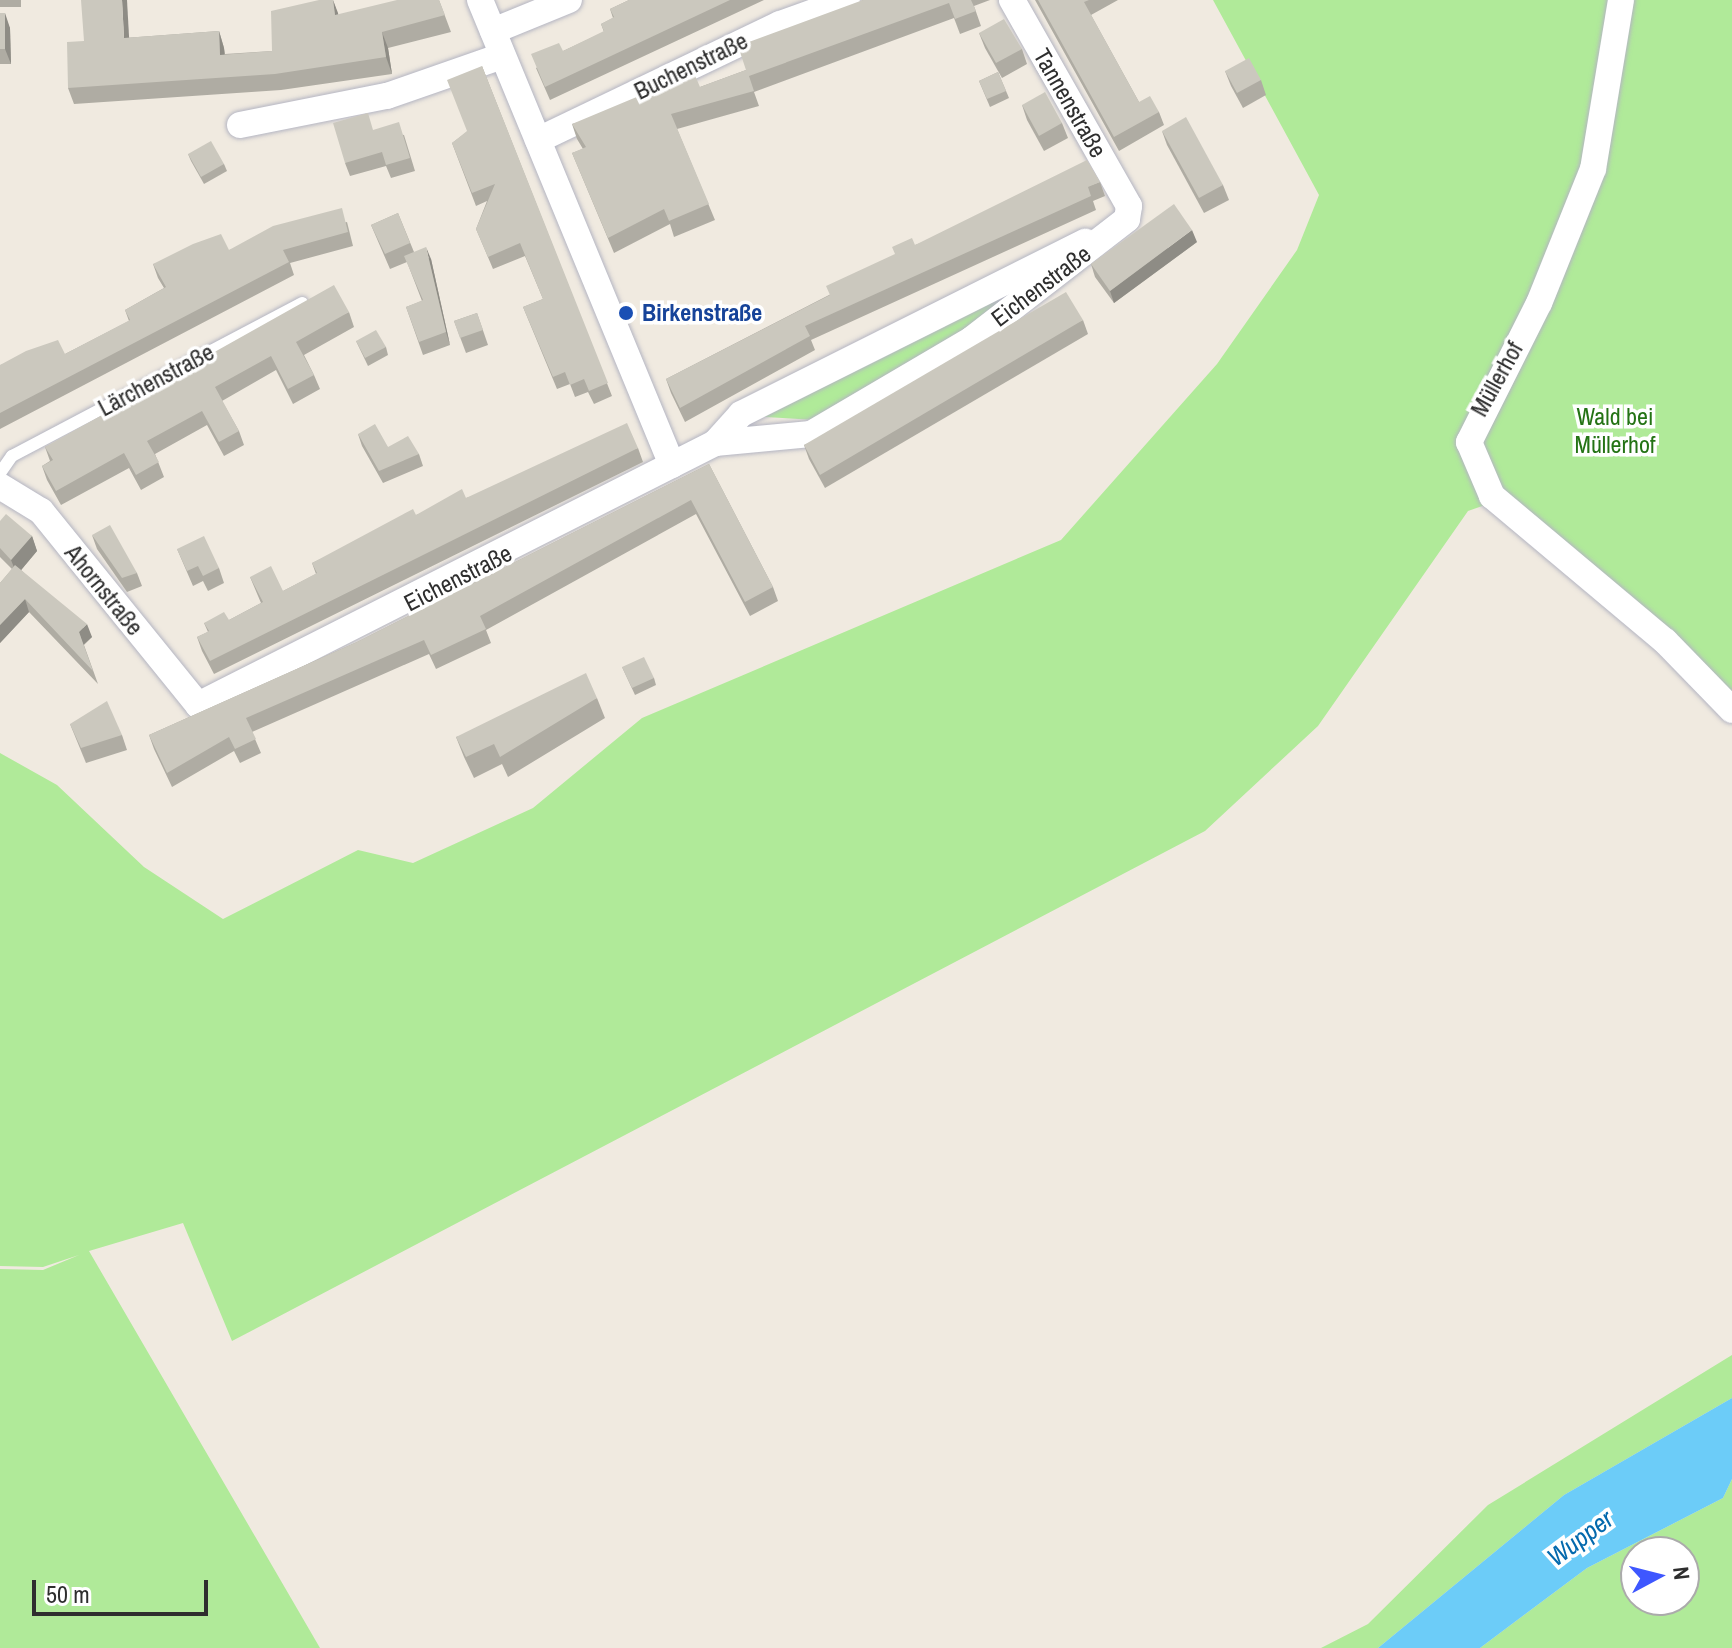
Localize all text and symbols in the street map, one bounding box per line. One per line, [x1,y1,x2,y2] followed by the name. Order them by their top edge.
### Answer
[630,26,752,106] street label: Buchenstraße
[1027,44,1113,162] street label: Tannenstraße
[986,239,1096,333] street label: Eichenstraße
[642,299,762,327] place label: Birkenstraße
[617,304,635,322] marker: Birkenstraße
[1465,337,1529,421] street label: Müllerhof
[93,338,219,422] street label: Lärchenstraße
[1575,403,1655,459] park label: Wald bei Müllerhof
[59,539,149,641] street label: Ahornstraße
[399,539,517,617] street label: Eichenstraße
[1541,1503,1619,1573] water label: Wupper
[1620,1536,1700,1616] north arrow
[36,1564,212,1614] scale bar
[1666,1565,1698,1582] text: N
[46,1578,90,1610] text: 50 m

